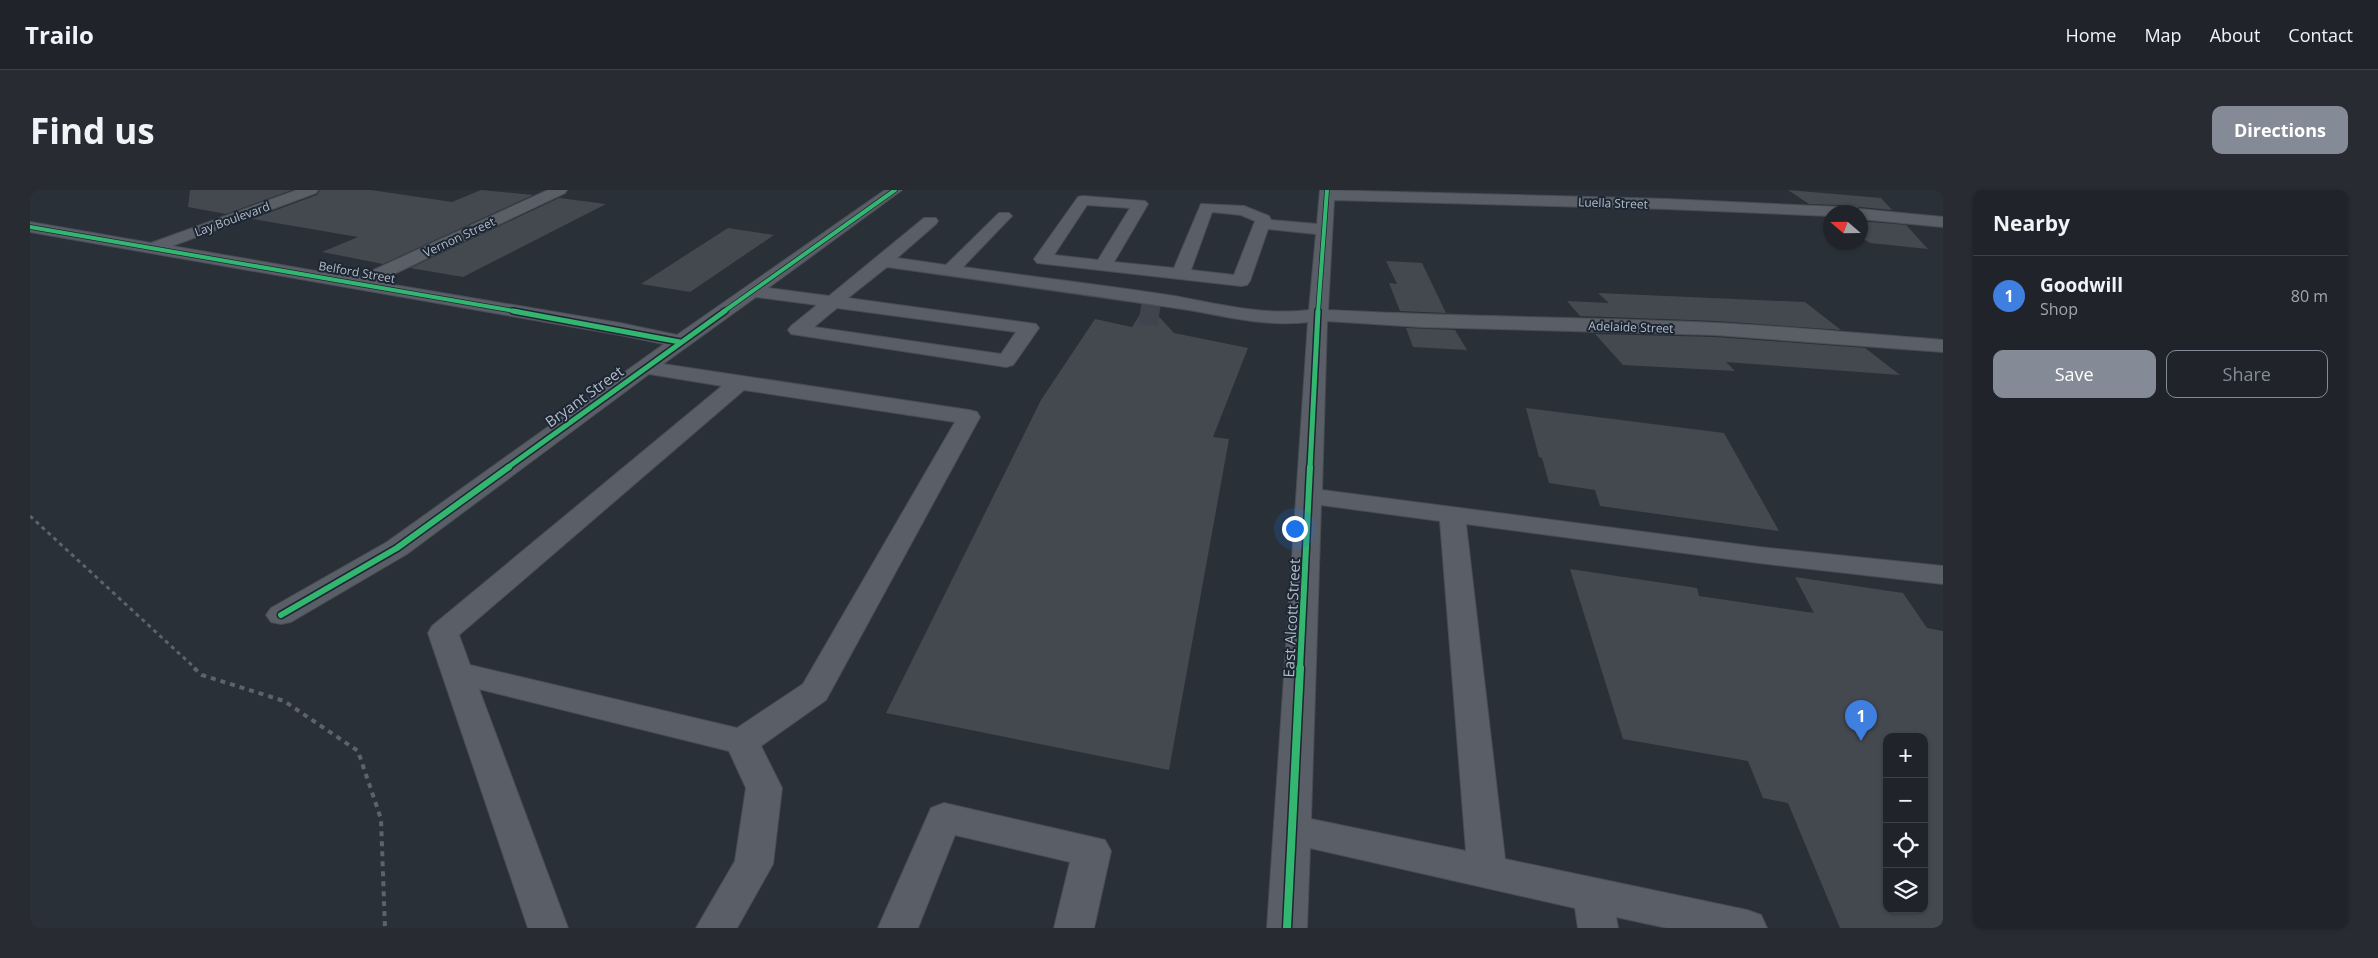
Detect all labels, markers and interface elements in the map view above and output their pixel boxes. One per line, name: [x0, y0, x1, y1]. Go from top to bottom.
text: Trailo: [25, 18, 94, 51]
text: Home: [2066, 23, 2116, 47]
text: Map: [2144, 23, 2182, 47]
text: About: [2210, 23, 2260, 47]
text: Contact: [2288, 23, 2353, 47]
button: Directions: [2212, 106, 2348, 154]
text: Find us: [30, 107, 155, 154]
street label: Luella Street: [1578, 193, 1648, 213]
street label: Lay Boulevard: [192, 197, 272, 241]
north arrow: [1823, 205, 1868, 250]
text: Nearby: [1993, 209, 2070, 237]
street label: Vernon Street: [420, 213, 498, 261]
street label: Belford Street: [317, 257, 397, 287]
text: Goodwill: [2040, 272, 2123, 298]
text: 1: [2004, 285, 2014, 307]
text: 80 m: [2291, 285, 2328, 307]
text: Shop: [2040, 298, 2078, 320]
street label: Adelaide Street: [1588, 317, 1674, 337]
button: Save: [1993, 350, 2156, 398]
button: Share: [2166, 350, 2328, 398]
street label: Bryant Street: [541, 361, 627, 431]
your location: [1282, 516, 1308, 542]
street label: East Alcott Street: [1278, 558, 1304, 678]
pin: 1: [1845, 700, 1877, 741]
map controls: [1883, 733, 1928, 913]
button: +: [1883, 733, 1928, 778]
button: −: [1883, 778, 1928, 823]
button: locate: [1883, 823, 1928, 868]
button: layers: [1883, 868, 1928, 913]

